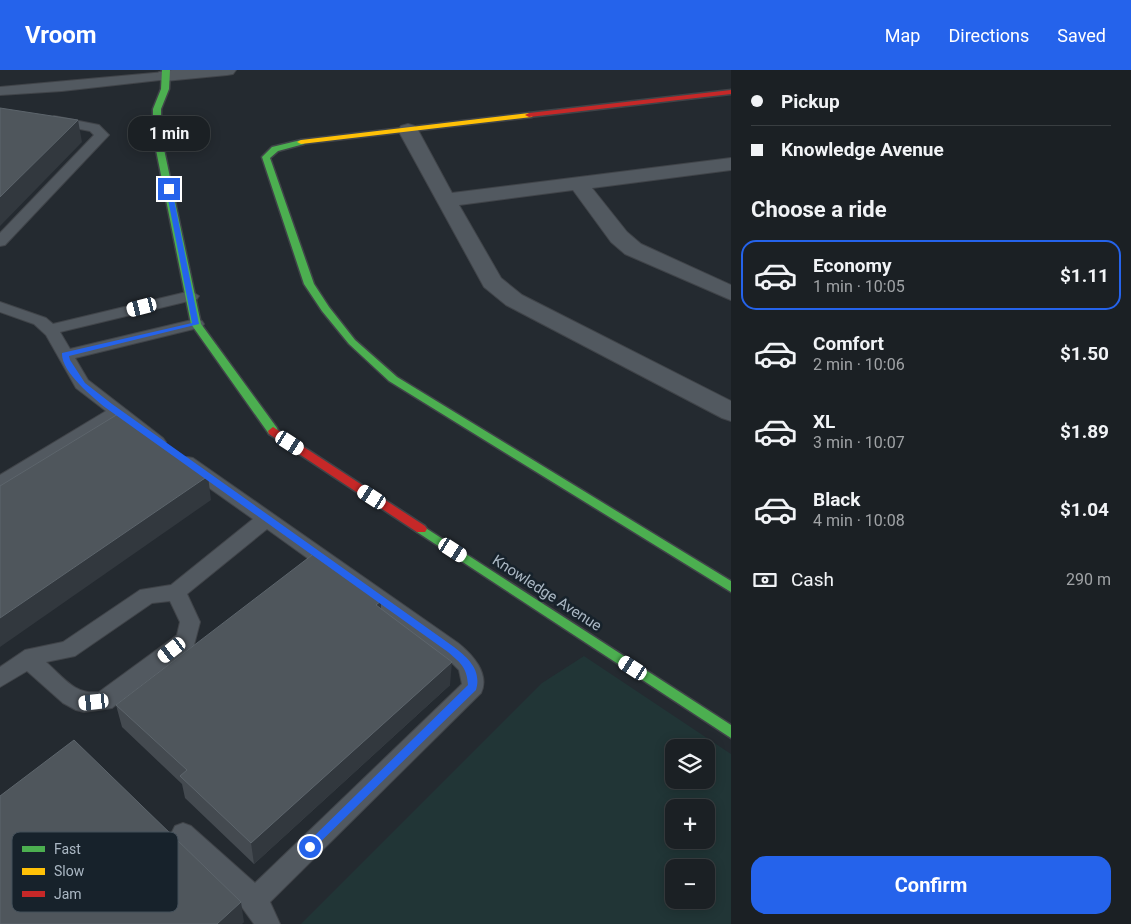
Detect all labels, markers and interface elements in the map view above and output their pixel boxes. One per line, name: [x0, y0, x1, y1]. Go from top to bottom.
text: Vroom: [25, 21, 97, 49]
text: Map: [885, 25, 920, 46]
text: Directions: [948, 25, 1029, 46]
text: Saved: [1057, 25, 1106, 46]
text: Pickup: [781, 90, 840, 113]
callout: 1 min: [128, 116, 210, 152]
text: 1 min: [149, 124, 189, 143]
text: Knowledge Avenue: [781, 138, 944, 161]
route end: [158, 178, 180, 200]
text: Choose a ride: [751, 197, 887, 222]
icon: car: [753, 253, 798, 298]
text: Economy: [813, 254, 892, 277]
text: $1.11: [1060, 264, 1109, 287]
text: 1 min · 10:05: [813, 277, 905, 296]
car: [125, 296, 158, 318]
icon: car: [753, 331, 798, 376]
text: Comfort: [813, 332, 884, 355]
text: $1.50: [1060, 342, 1109, 365]
text: 2 min · 10:06: [813, 355, 905, 374]
icon: car: [753, 409, 798, 454]
text: XL: [813, 410, 835, 433]
text: $1.89: [1060, 420, 1109, 443]
car: [273, 429, 306, 457]
text: 3 min · 10:07: [813, 433, 905, 452]
car: [355, 483, 388, 511]
icon: car: [753, 487, 798, 532]
text: Black: [813, 488, 860, 511]
text: $1.04: [1060, 498, 1109, 521]
text: 4 min · 10:08: [813, 511, 905, 530]
car: [436, 536, 469, 564]
street label: Knowledge Avenue: [489, 551, 605, 635]
icon: cash: [751, 566, 779, 594]
text: Cash: [791, 568, 834, 591]
text: 290 m: [1066, 570, 1111, 589]
car: [155, 635, 188, 665]
car: [616, 654, 649, 682]
car: [78, 693, 109, 711]
map controls: [665, 739, 715, 909]
button: layers: [665, 739, 715, 789]
button: +: [665, 799, 715, 849]
legend: [12, 832, 178, 912]
route start: [299, 836, 321, 858]
text: Fast: [54, 841, 81, 857]
button: Confirm: [751, 856, 1111, 914]
button: −: [665, 859, 715, 909]
text: Slow: [54, 863, 85, 879]
text: Jam: [54, 886, 82, 902]

